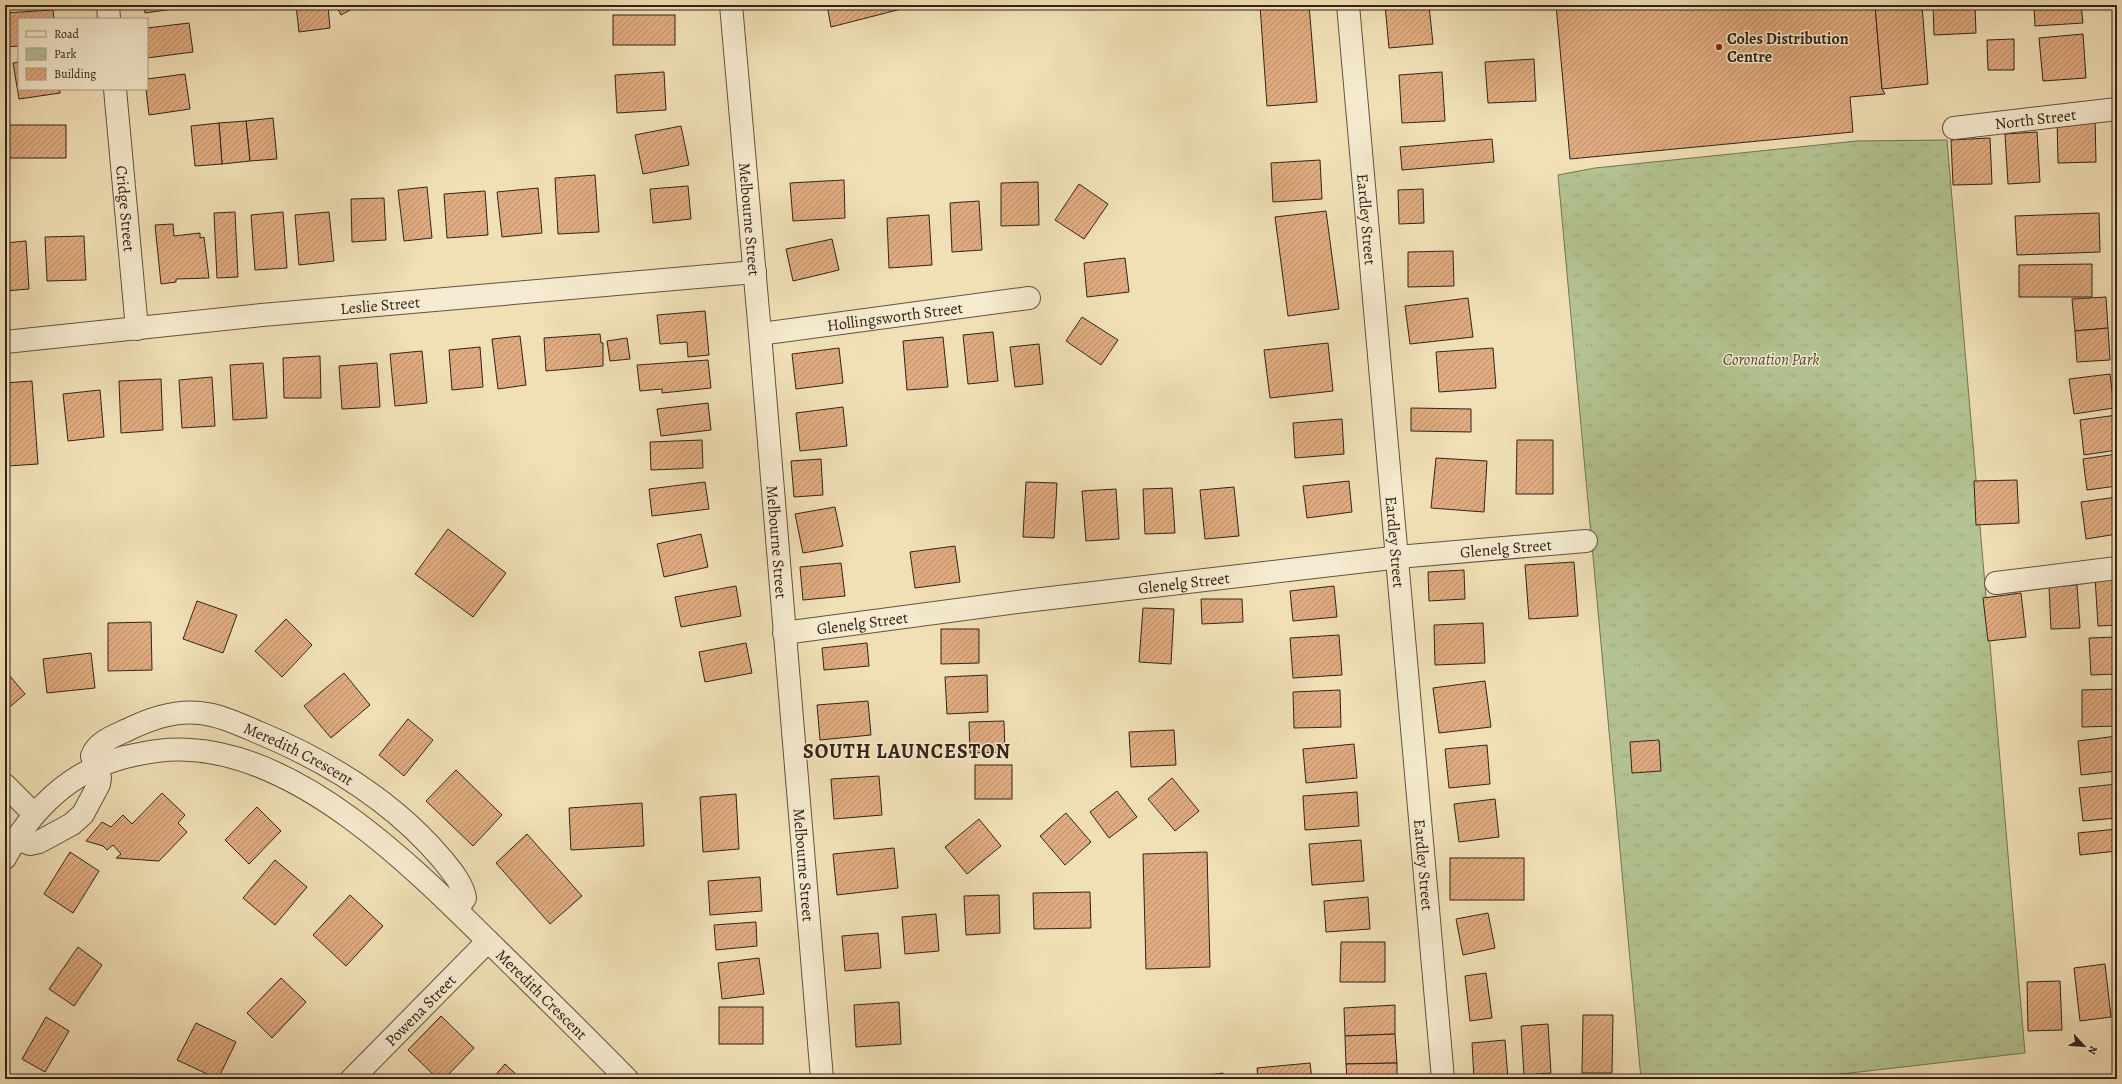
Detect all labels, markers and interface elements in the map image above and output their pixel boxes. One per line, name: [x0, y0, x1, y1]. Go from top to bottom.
legend: [18, 18, 148, 90]
text: Road: [54, 26, 80, 42]
place label: Coles Distribution Centre: [1727, 28, 1849, 68]
marker: Coles Distribution Centre: [1714, 42, 1724, 52]
text: Park: [54, 46, 77, 62]
text: Building: [54, 66, 96, 82]
street label: North Street: [1994, 104, 2077, 135]
street label: Melbourne Street: [733, 162, 765, 277]
street label: Cridge Street: [110, 164, 140, 253]
street label: Eardley Street: [1351, 173, 1381, 266]
street label: Leslie Street: [339, 291, 421, 320]
street label: Hollingsworth Street: [826, 297, 964, 337]
park label: Coronation Park: [1723, 349, 1819, 371]
street label: Melbourne Street: [761, 485, 792, 600]
street label: Eardley Street: [1379, 495, 1410, 589]
street label: Glenelg Street: [1459, 534, 1553, 564]
street label: Glenelg Street: [1137, 567, 1231, 600]
street label: Glenelg Street: [815, 607, 909, 641]
street label: Meredith Crescent: [240, 717, 358, 791]
district label: SOUTH LAUNCESTON: [803, 738, 1011, 765]
street label: Melbourne Street: [788, 807, 819, 923]
street label: Eardley Street: [1408, 818, 1438, 911]
street label: Meredith Crescent: [490, 944, 592, 1045]
street label: Powena Street: [380, 970, 461, 1051]
north arrow: [2064, 1026, 2104, 1066]
text: N: [2084, 1043, 2101, 1057]

